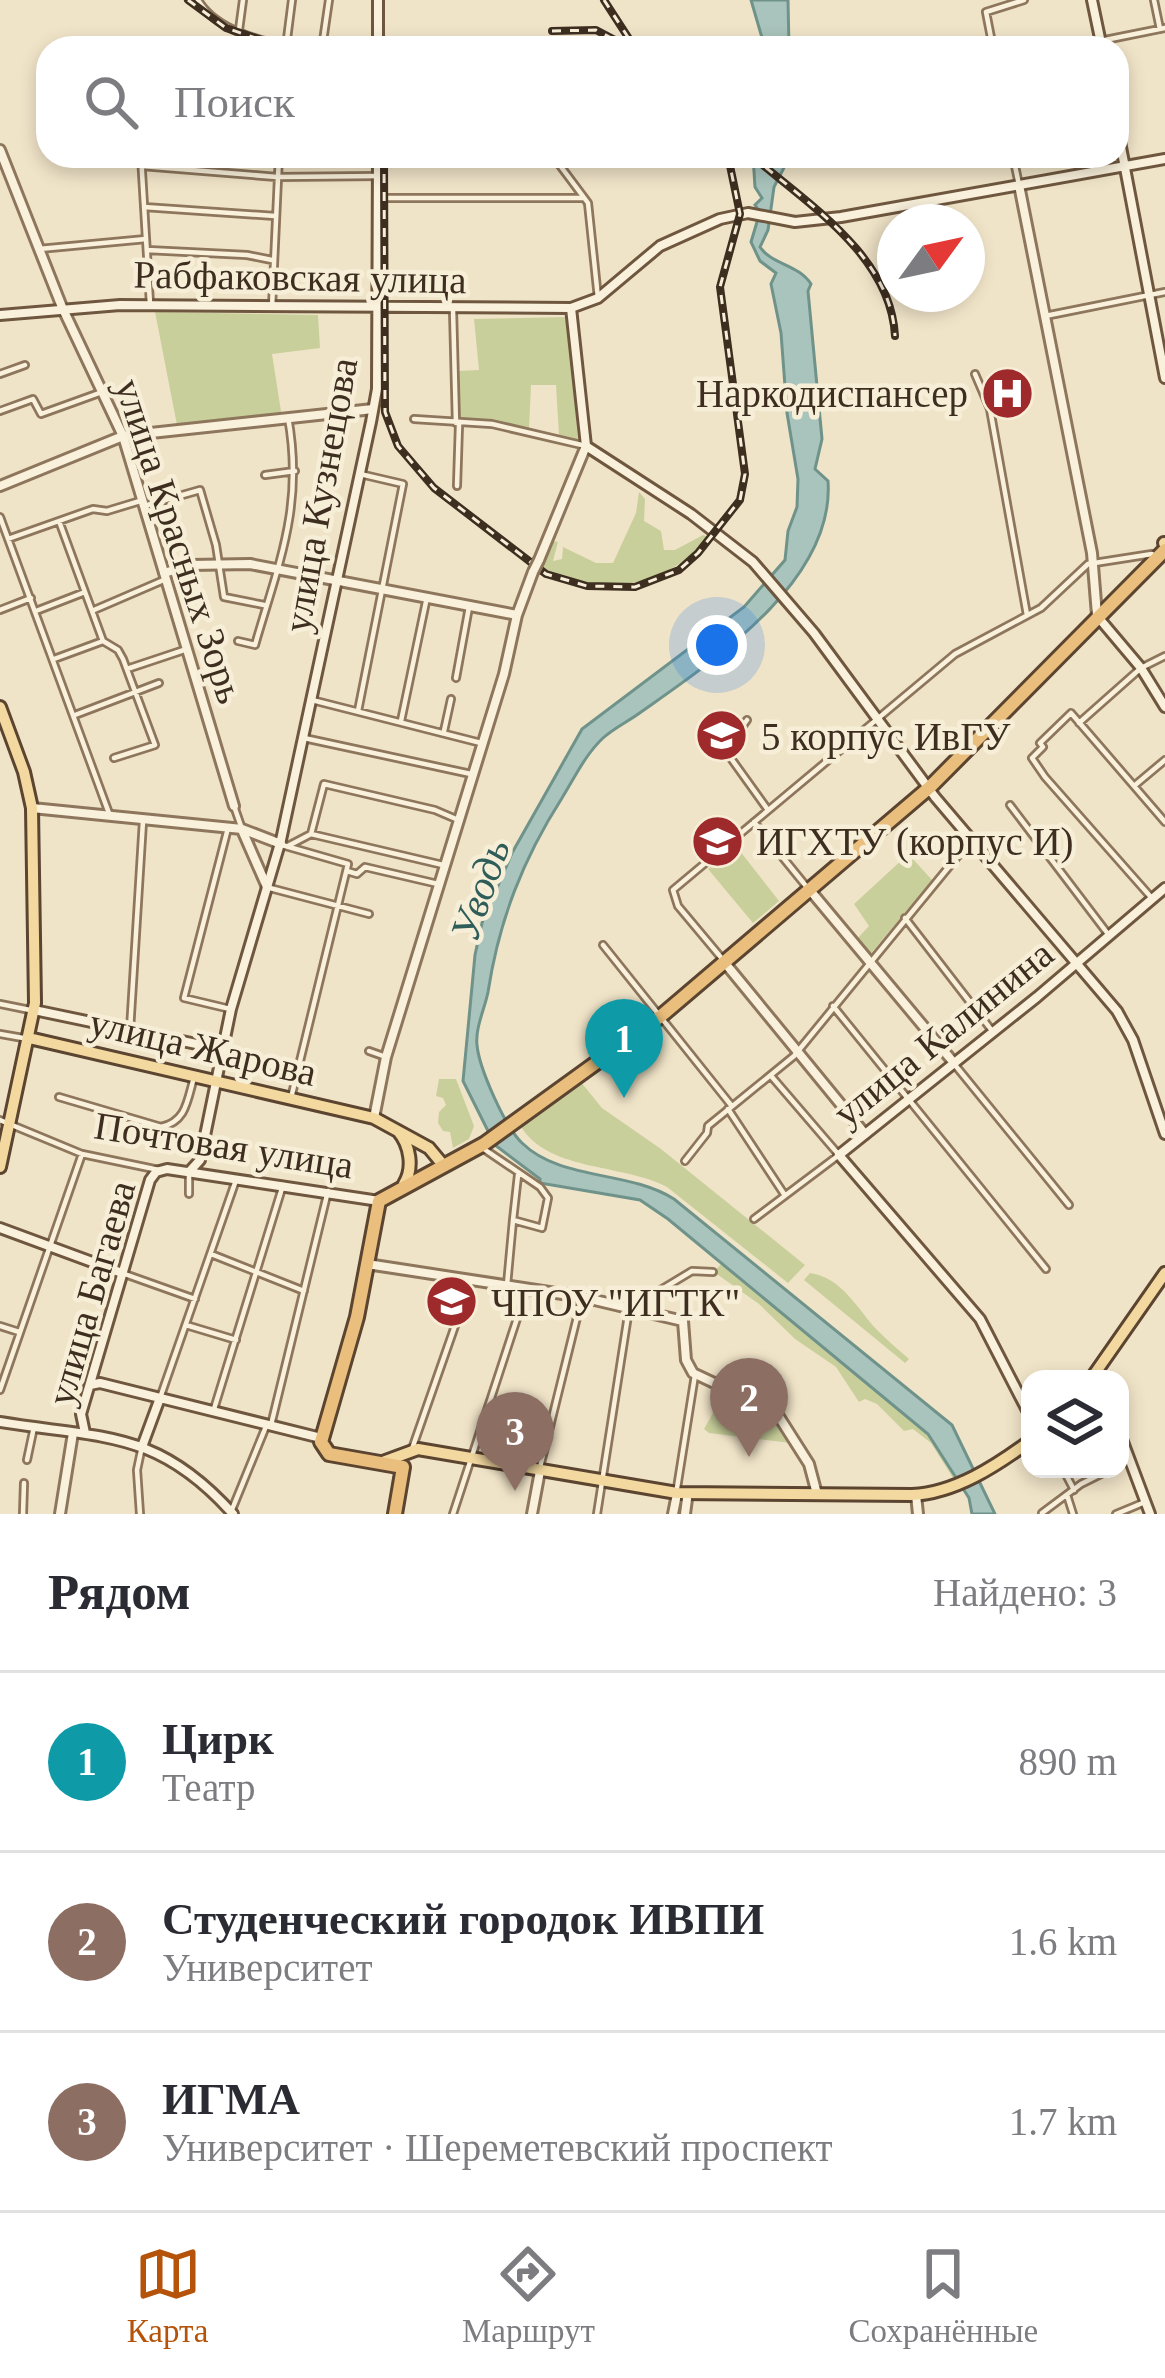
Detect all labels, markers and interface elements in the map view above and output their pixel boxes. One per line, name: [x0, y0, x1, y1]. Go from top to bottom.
search box: [36, 36, 1129, 168]
icon: search: [78, 69, 144, 135]
text: Поиск: [174, 77, 295, 127]
north arrow: [877, 204, 985, 312]
street label: Рабфаковская улица: [133, 253, 467, 302]
street label: улица Кузнецова: [275, 354, 366, 636]
hospital icon: Наркодиспансер: [979, 365, 1035, 421]
place label: Наркодиспансер: [696, 372, 968, 416]
street label: улица Красных Зорь: [106, 373, 253, 709]
your location: [687, 615, 747, 675]
school or university icon: 5 корпус ИвГУ: [694, 708, 750, 764]
place label: 5 корпус ИвГУ: [761, 715, 1011, 759]
school or university icon: ИГХТУ (корпус И): [689, 813, 745, 869]
place label: ИГХТУ (корпус И): [756, 820, 1074, 864]
water label: Уводь: [441, 833, 519, 947]
street label: улица Калинина: [825, 932, 1062, 1135]
pin: 1: [585, 999, 663, 1098]
street label: улица Жарова: [85, 1000, 321, 1095]
street label: Почтовая улица: [91, 1103, 357, 1188]
street label: улица Багаева: [38, 1176, 145, 1411]
school or university icon: ЧПОУ "ИГТК": [424, 1274, 480, 1330]
place label: ЧПОУ "ИГТК": [491, 1281, 740, 1324]
pin: 2: [710, 1358, 788, 1457]
map controls: [1021, 1370, 1129, 1478]
button: layers: [1021, 1370, 1129, 1478]
pin: 3: [476, 1392, 554, 1491]
text: Рядом: [48, 1564, 191, 1620]
text: Найдено: 3: [933, 1571, 1117, 1614]
text: Цирк: [162, 1714, 274, 1764]
text: 1: [77, 1740, 97, 1783]
text: 890 m: [1018, 1740, 1117, 1783]
text: Театр: [162, 1766, 255, 1809]
text: Студенческий городок ИВПИ: [162, 1894, 764, 1944]
text: 2: [77, 1920, 97, 1963]
text: 1.6 km: [1009, 1920, 1117, 1963]
text: Университет: [162, 1946, 373, 1989]
text: ИГМА: [162, 2074, 300, 2124]
text: 3: [77, 2100, 97, 2143]
text: 1.7 km: [1009, 2100, 1117, 2143]
text: Университет · Шереметевский проспект: [162, 2126, 833, 2169]
tab: Карта: [127, 2241, 209, 2350]
tab: Маршрут: [462, 2241, 595, 2350]
tab: Сохранённые: [848, 2241, 1038, 2350]

